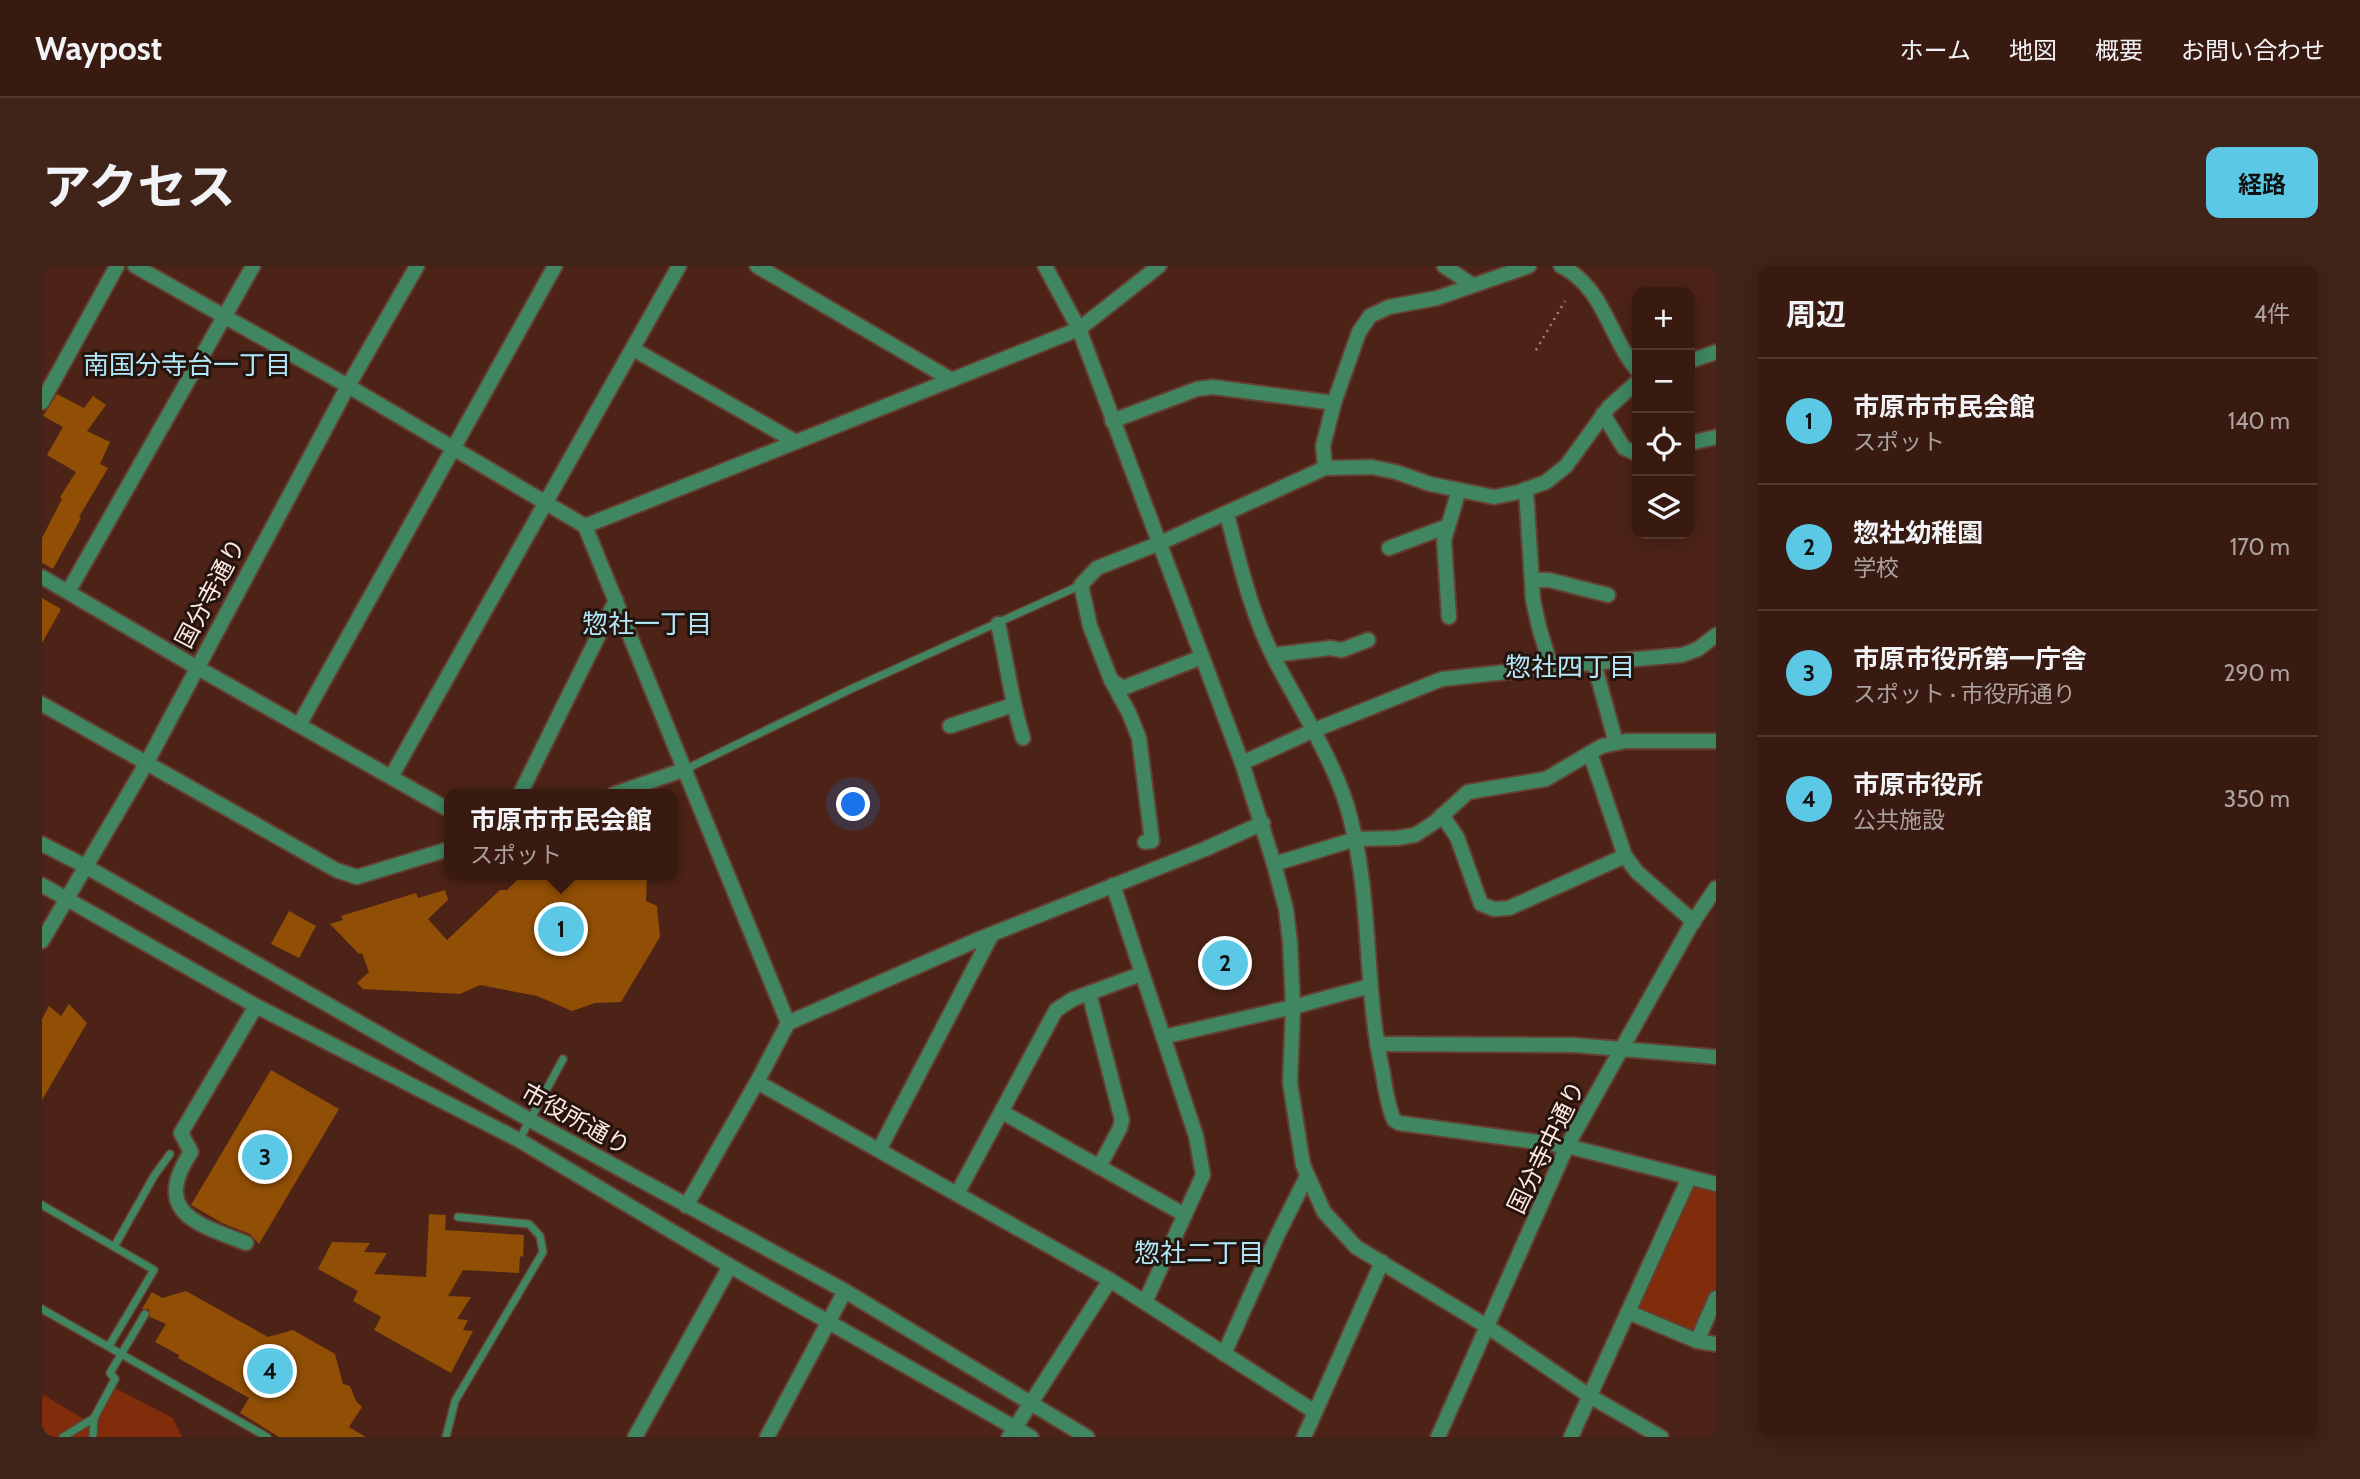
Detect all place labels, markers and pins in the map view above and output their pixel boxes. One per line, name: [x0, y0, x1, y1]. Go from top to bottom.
pin: 1: [538, 903, 584, 955]
pin: 2: [1202, 937, 1248, 989]
pin: 3: [242, 1131, 288, 1183]
pin: 4: [247, 1345, 293, 1397]

